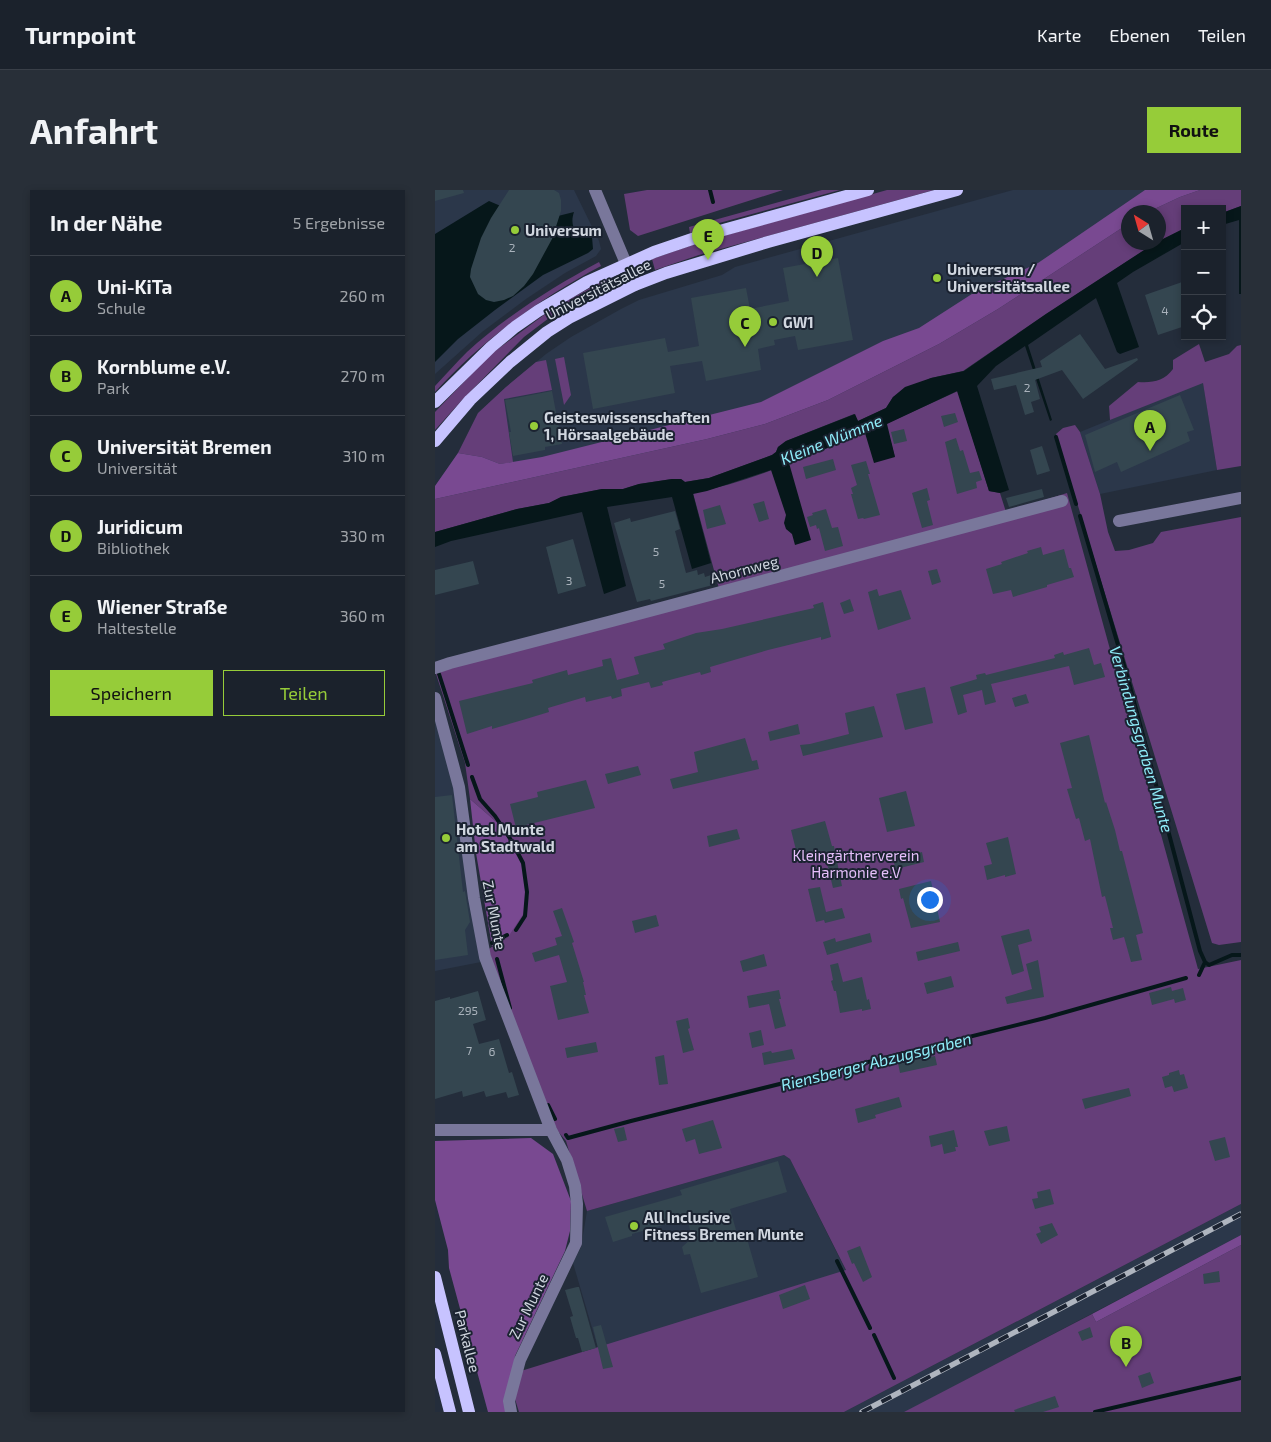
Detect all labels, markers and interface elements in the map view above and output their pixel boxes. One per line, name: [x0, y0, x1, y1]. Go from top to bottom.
text: Turnpoint: [25, 20, 136, 49]
text: Karte: [1037, 24, 1081, 46]
text: Ebenen: [1109, 24, 1170, 46]
text: Teilen: [1198, 24, 1246, 46]
button: Route: [1147, 107, 1241, 153]
text: Anfahrt: [30, 109, 158, 151]
north arrow: [1121, 205, 1166, 250]
map controls: [1181, 205, 1226, 340]
button: +: [1181, 205, 1226, 250]
text: In der Nähe: [50, 210, 162, 235]
text: 5 Ergebnisse: [293, 213, 385, 232]
pin: E: [692, 219, 724, 260]
place label: Universum: [525, 221, 602, 239]
marker: Universum: [509, 224, 521, 236]
pin: D: [801, 236, 833, 277]
house number: 2: [509, 240, 516, 254]
button: −: [1181, 250, 1226, 295]
street label: Universitätsallee: [542, 255, 654, 323]
place label: Universum / Universitätsallee: [947, 260, 1070, 295]
marker: Universum / Universitätsallee: [931, 272, 943, 284]
text: Uni-KiTa: [97, 275, 172, 298]
text: A: [61, 286, 71, 305]
text: 260 m: [340, 286, 385, 305]
button: locate: [1181, 295, 1226, 340]
text: Schule: [97, 298, 146, 317]
house number: 4: [1161, 303, 1169, 317]
pin: C: [729, 306, 761, 347]
place label: GW1: [783, 313, 814, 331]
marker: GW1: [767, 316, 779, 328]
text: Kornblume e.V.: [97, 355, 230, 378]
text: B: [61, 366, 71, 385]
text: 270 m: [341, 366, 385, 385]
text: Park: [97, 378, 130, 397]
house number: 2: [1024, 380, 1031, 394]
place label: Geisteswissenschaften 1, Hörsaalgebäude: [544, 408, 710, 443]
water label: Kleine Wümme: [777, 410, 885, 468]
pin: A: [1134, 410, 1166, 451]
marker: Geisteswissenschaften 1, Hörsaalgebäude: [528, 420, 540, 432]
text: Universität Bremen: [97, 435, 272, 458]
text: C: [61, 446, 71, 465]
text: 310 m: [343, 446, 385, 465]
text: Universität: [97, 458, 177, 477]
text: Juridicum: [97, 515, 183, 538]
text: D: [61, 526, 71, 545]
text: 330 m: [340, 526, 385, 545]
text: Bibliothek: [97, 538, 170, 557]
house number: 5: [653, 544, 659, 558]
street label: Ahornweg: [708, 551, 781, 587]
house number: 3: [566, 573, 572, 587]
house number: 5: [659, 576, 665, 590]
text: Wiener Straße: [97, 595, 227, 618]
text: E: [61, 606, 71, 625]
text: 360 m: [340, 606, 385, 625]
text: Haltestelle: [97, 618, 177, 637]
water label: Verbindungsgraben Munte: [1106, 643, 1178, 835]
button: Speichern: [50, 670, 213, 716]
button: Teilen: [223, 670, 385, 716]
place label: Hotel Munte am Stadtwald: [456, 820, 555, 855]
marker: Hotel Munte am Stadtwald: [440, 832, 452, 844]
park label: Kleingärtnerverein Harmonie e.V: [792, 846, 920, 881]
street label: Zur Munte: [479, 879, 511, 951]
your location: [917, 887, 943, 913]
house number: 295: [458, 1003, 478, 1017]
water label: Riensberger Abzugsgraben: [779, 1028, 973, 1094]
house number: 7: [466, 1043, 472, 1057]
house number: 6: [489, 1044, 496, 1058]
place label: All Inclusive Fitness Bremen Munte: [644, 1208, 804, 1243]
marker: All Inclusive Fitness Bremen Munte: [628, 1220, 640, 1232]
street label: Zur Munte: [505, 1270, 551, 1342]
street label: Parkallee: [452, 1308, 484, 1374]
pin: B: [1110, 1326, 1142, 1367]

